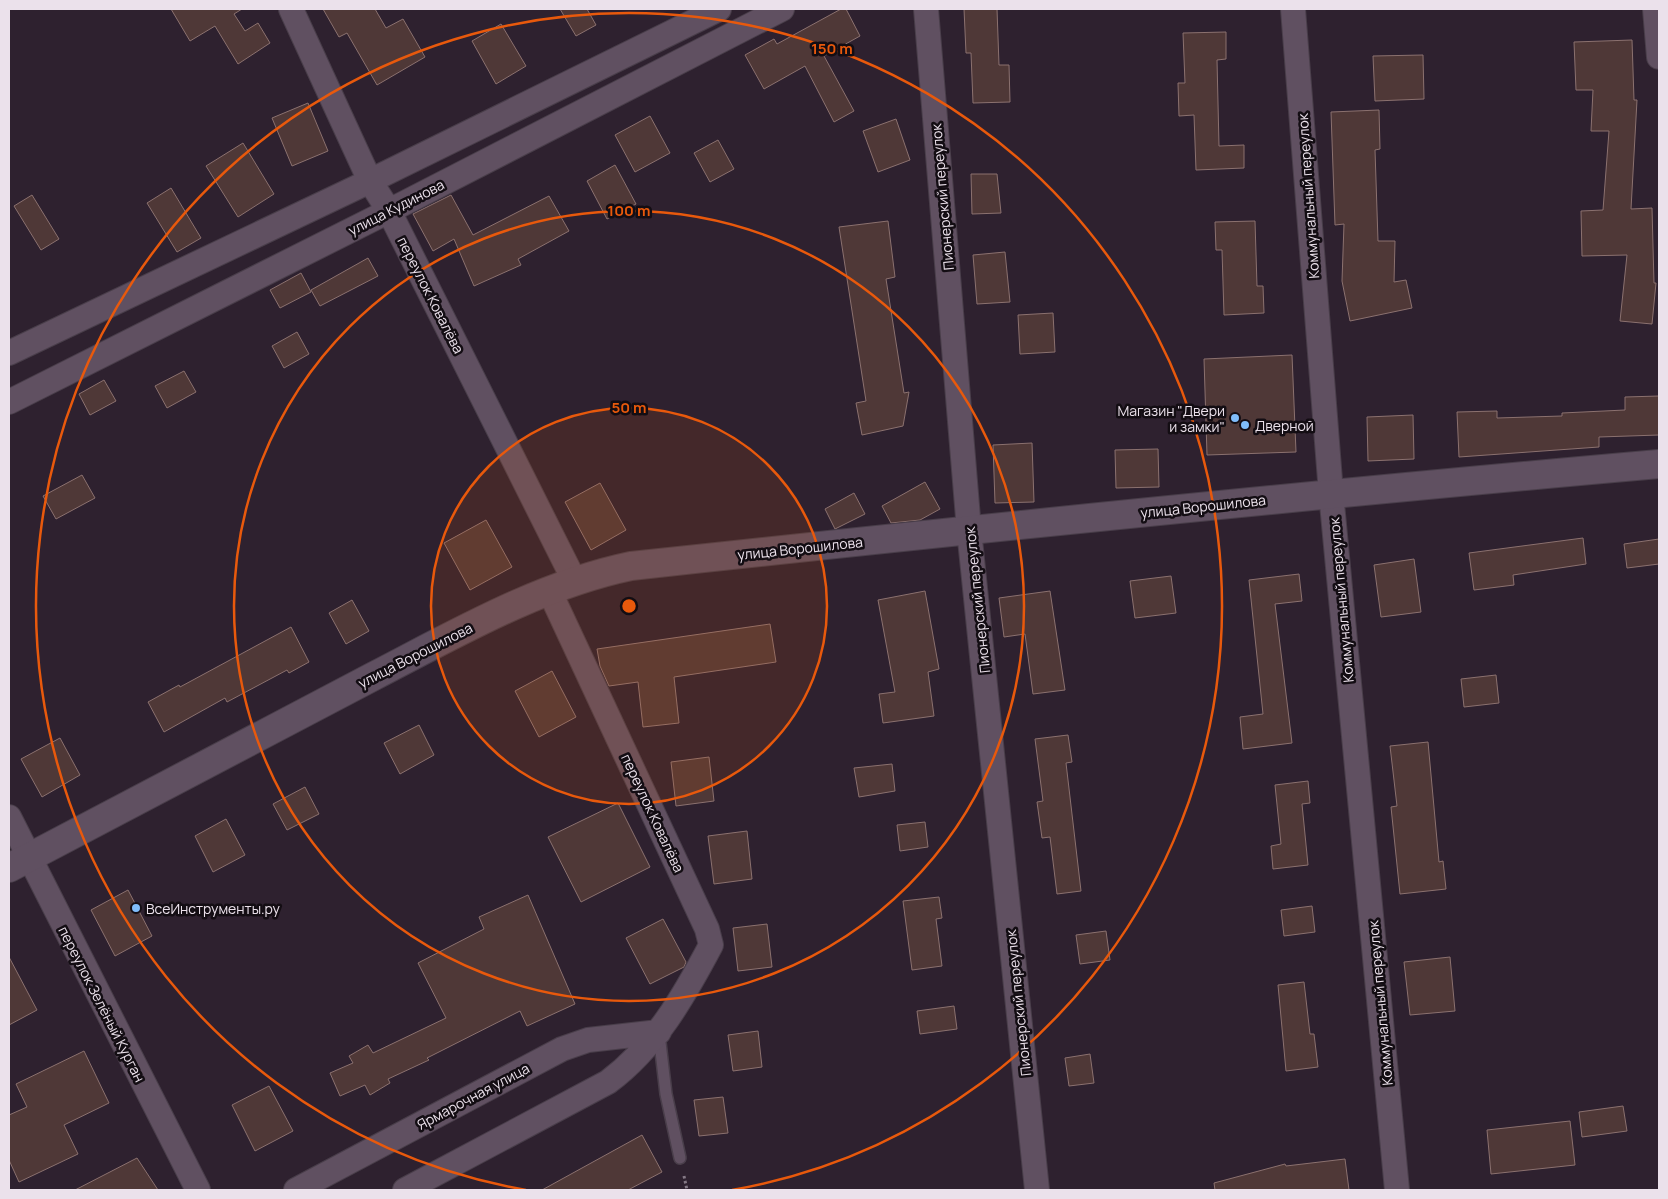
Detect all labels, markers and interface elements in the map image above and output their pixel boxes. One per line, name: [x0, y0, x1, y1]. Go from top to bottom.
text: 150 m: [811, 38, 853, 59]
street label: Коммунальный переулок: [1293, 112, 1323, 279]
street label: Пионерский переулок: [926, 122, 958, 271]
street label: улица Кудинова: [345, 175, 447, 239]
text: 100 m: [608, 200, 650, 221]
street label: переулок Ковалёва: [393, 233, 469, 357]
text: 50 m: [611, 397, 647, 418]
place label: Магазин "Двери и замки": [1118, 401, 1225, 436]
marker: Магазин "Двери и замки": [1229, 412, 1241, 424]
place label: Дверной: [1255, 416, 1314, 435]
marker: Дверной: [1239, 419, 1251, 431]
street label: улица Ворошилова: [1139, 490, 1267, 522]
street label: Коммунальный переулок: [1324, 516, 1358, 683]
street label: Пионерский переулок: [960, 525, 994, 674]
street label: улица Ворошилова: [736, 532, 864, 564]
centre of rings: [620, 597, 638, 615]
street label: улица Ворошилова: [355, 618, 475, 692]
street label: переулок Ковалёва: [617, 751, 689, 875]
place label: ВсеИнструменты.ру: [146, 899, 281, 918]
marker: ВсеИнструменты.ру: [130, 902, 142, 914]
street label: Коммунальный переулок: [1363, 919, 1397, 1086]
street label: переулок Зелёный Курган: [54, 923, 150, 1085]
street label: Пионерский переулок: [1001, 928, 1035, 1077]
street label: Ярмарочная улица: [413, 1058, 533, 1134]

